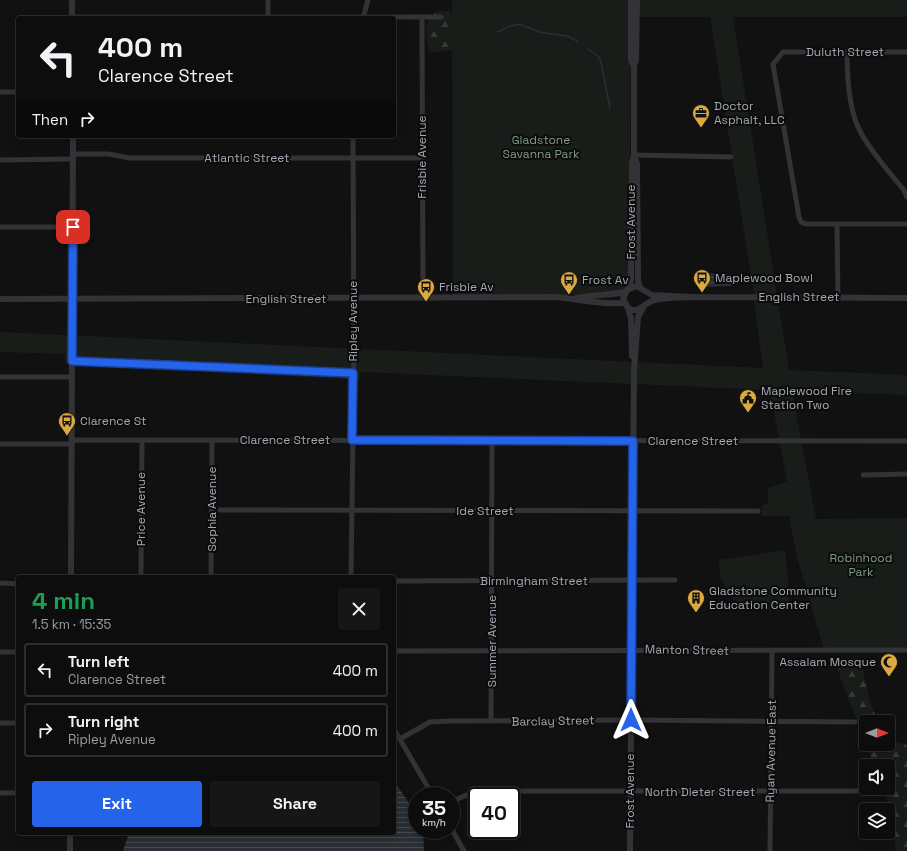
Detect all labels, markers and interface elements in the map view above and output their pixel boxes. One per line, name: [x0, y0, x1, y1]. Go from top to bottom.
text: 400 m: [98, 29, 183, 65]
icon: left: [32, 32, 84, 84]
street label: Duluth Street: [806, 44, 884, 60]
text: Clarence Street: [98, 64, 234, 87]
place label: Doctor Asphalt, LLC: [714, 98, 785, 128]
office icon: Doctor Asphalt, LLC: [691, 103, 711, 128]
icon: right: [76, 108, 98, 130]
text: Then: [32, 110, 68, 129]
street label: Frisbie Avenue: [414, 115, 430, 199]
park label: Gladstone Savanna Park: [503, 132, 580, 162]
street label: Atlantic Street: [204, 150, 290, 166]
street label: Frost Avenue: [623, 184, 639, 260]
pin: [56, 210, 90, 244]
icon: arrive: [62, 216, 84, 238]
bus stop icon: Maplewood Bowl: [692, 268, 712, 293]
bus stop icon: Frost Av: [559, 270, 579, 295]
place label: Maplewood Bowl: [715, 270, 813, 286]
place label: Frost Av: [582, 272, 629, 288]
bus stop icon: Frisbie Av: [416, 277, 436, 302]
place label: Frisbie Av: [439, 279, 494, 295]
street label: Ripley Avenue: [345, 281, 361, 361]
street label: English Street: [758, 289, 840, 305]
street label: English Street: [245, 291, 327, 307]
place label: Maplewood Fire Station Two: [761, 383, 852, 413]
public building icon: Maplewood Fire Station Two: [738, 388, 758, 413]
bus stop icon: Clarence St: [57, 411, 77, 436]
place label: Clarence St: [80, 413, 147, 429]
street label: Clarence Street: [240, 432, 330, 448]
street label: Clarence Street: [648, 433, 738, 449]
street label: Sophia Avenue: [204, 466, 220, 552]
street label: Price Avenue: [133, 472, 149, 546]
street label: Ide Street: [456, 503, 514, 519]
park label: Robinhood Park: [830, 550, 892, 580]
street label: Birmingham Street: [480, 573, 588, 589]
place label: Gladstone Community Education Center: [709, 583, 837, 613]
text: 4 min: [32, 585, 95, 616]
button: close: [338, 588, 380, 630]
building icon: Gladstone Community Education Center: [686, 588, 706, 613]
street label: Summer Avenue: [484, 595, 500, 687]
text: 1.5 km · 15:35: [32, 616, 111, 633]
street label: Manton Street: [645, 641, 729, 659]
text: Turn left: [68, 652, 130, 671]
mosque icon: Assalam Mosque: [879, 652, 899, 677]
place label: Assalam Mosque: [779, 654, 876, 670]
icon: left: [34, 659, 56, 681]
text: 400 m: [333, 661, 378, 680]
text: Clarence Street: [68, 671, 166, 688]
position arrow: [610, 699, 652, 741]
street label: Ryan Avenue East: [762, 699, 780, 803]
text: Turn right: [68, 712, 139, 731]
street label: Barclay Street: [511, 712, 595, 730]
north arrow: [859, 715, 895, 751]
map controls: [859, 715, 895, 839]
icon: right: [34, 719, 56, 741]
text: 400 m: [333, 721, 378, 740]
text: Ripley Avenue: [68, 731, 156, 748]
street label: Frost Avenue: [622, 753, 638, 829]
button: sound: [859, 759, 895, 795]
button: Exit: [32, 781, 202, 827]
button: Share: [210, 781, 380, 827]
street label: North Dieter Street: [645, 784, 755, 800]
speed limit sign: 40: [468, 787, 520, 839]
text: 35: [422, 795, 446, 821]
button: layers: [859, 803, 895, 839]
text: km/h: [422, 816, 446, 829]

